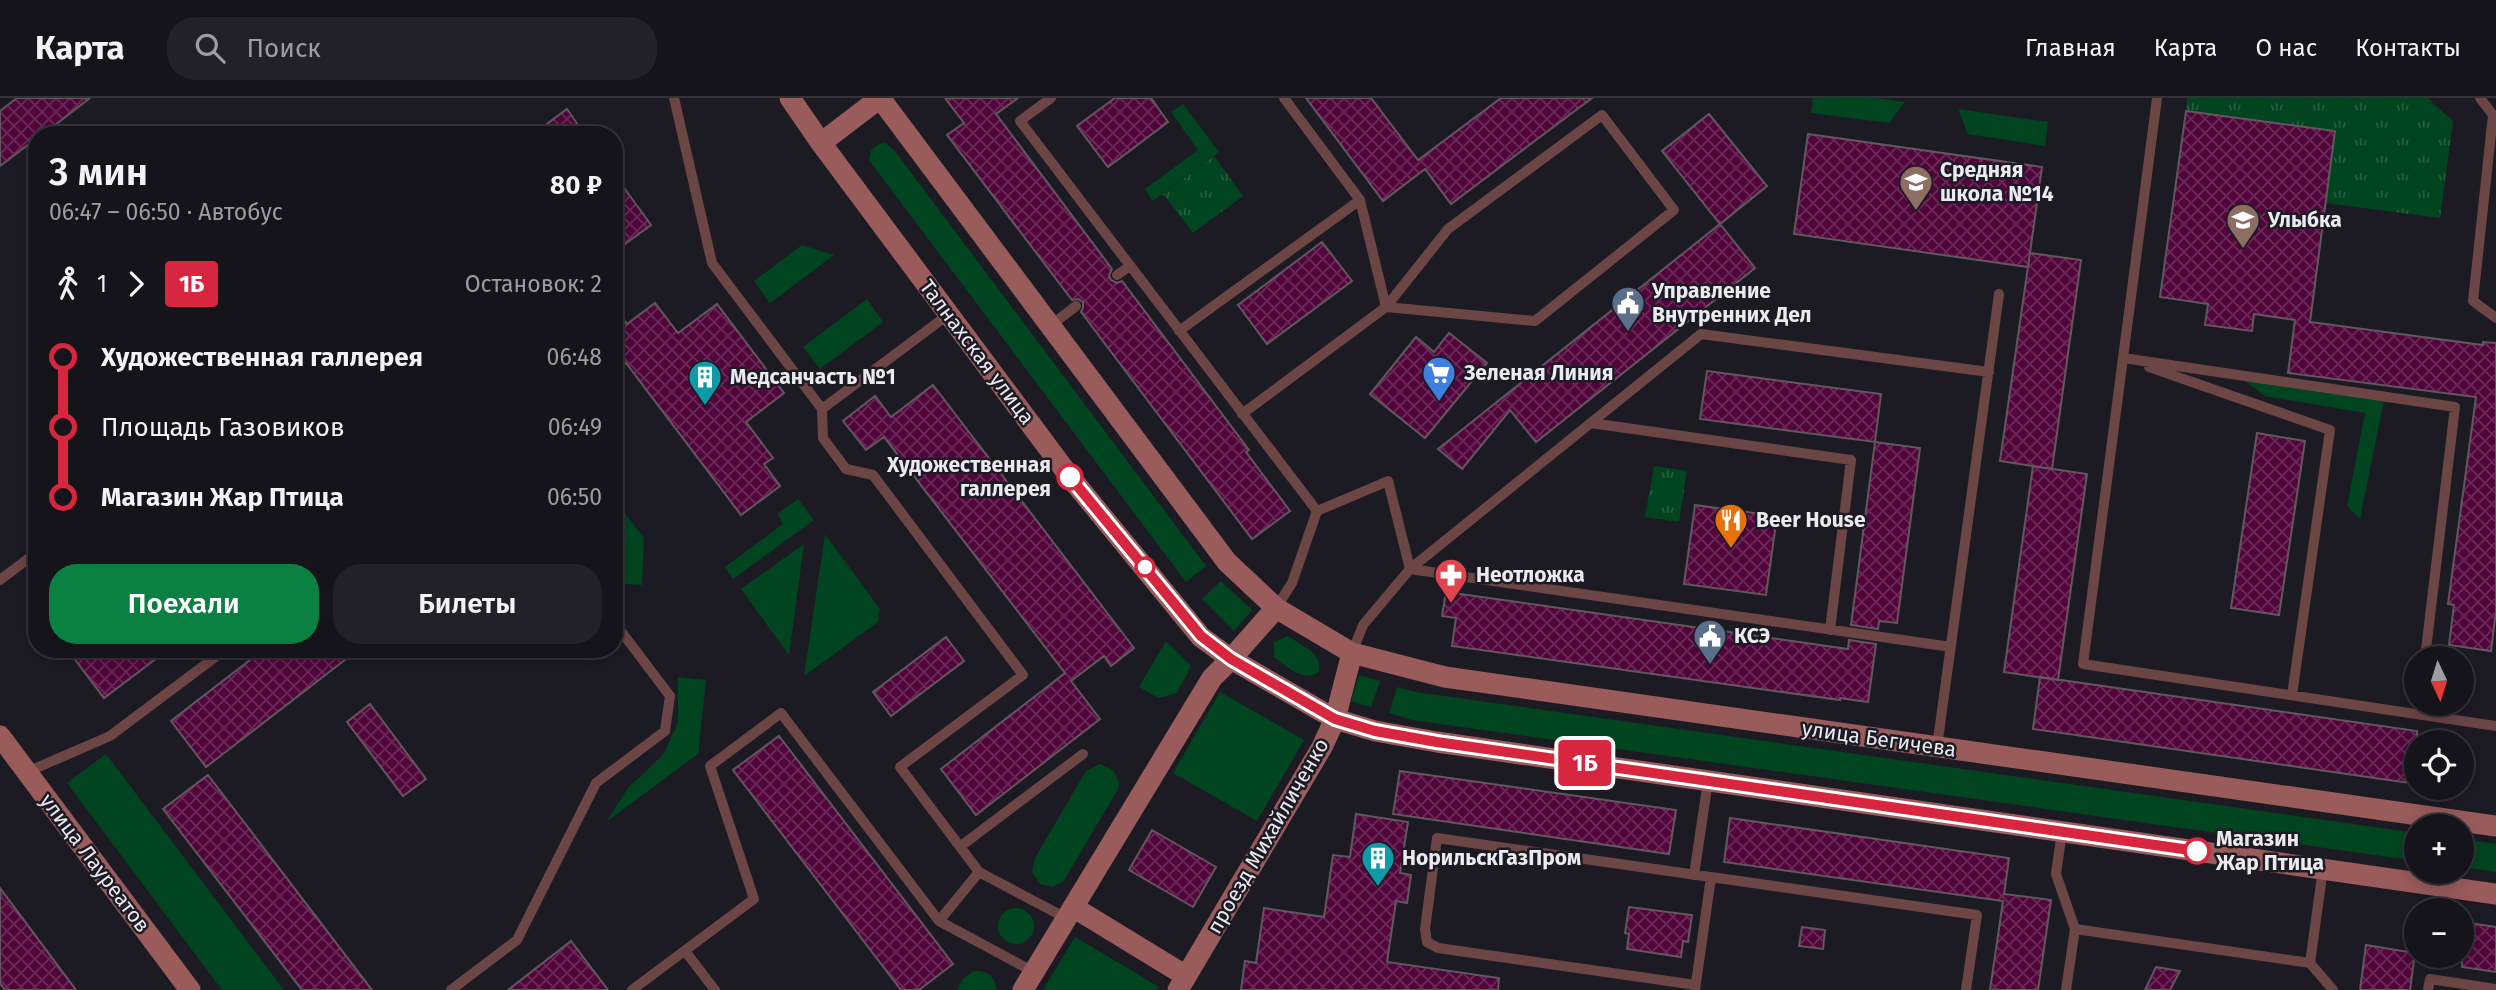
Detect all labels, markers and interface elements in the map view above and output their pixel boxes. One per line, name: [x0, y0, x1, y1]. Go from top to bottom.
search box: [167, 17, 657, 80]
text: Карта: [35, 28, 125, 68]
icon: search: [191, 29, 229, 67]
text: Поиск: [247, 33, 321, 64]
text: Главная: [2025, 34, 2116, 62]
text: Карта: [2154, 34, 2217, 62]
text: О нас: [2255, 34, 2317, 62]
text: Контакты: [2355, 34, 2461, 62]
text: 3 мин: [49, 149, 148, 195]
place label: Средняя школа №14: [1940, 157, 2054, 207]
school or university icon: Средняя школа №14: [1897, 163, 1935, 212]
text: 80 ₽: [550, 170, 602, 201]
text: 06:47 – 06:50 · Автобус: [49, 198, 283, 226]
school or university icon: Улыбка: [2224, 201, 2262, 250]
place label: Улыбка: [2267, 207, 2342, 233]
icon: walk: [49, 265, 87, 303]
icon: forward: [117, 265, 155, 303]
text: 1: [97, 270, 107, 298]
text: 1Б: [179, 270, 204, 298]
text: Остановок: 2: [465, 270, 602, 298]
street label: Талнахская улица: [914, 274, 1040, 430]
place label: Управление Внутренних Дел: [1651, 278, 1812, 328]
public building icon: Управление Внутренних Дел: [1609, 284, 1647, 333]
text: Художественная галлерея: [101, 342, 423, 373]
text: 06:48: [547, 343, 602, 371]
supermarket icon: Зеленая Линия: [1420, 354, 1458, 403]
building icon: Медсанчасть №1: [686, 358, 724, 407]
place label: Зеленая Линия: [1463, 360, 1613, 386]
place label: Медсанчасть №1: [730, 364, 896, 390]
text: Площадь Газовиков: [101, 412, 345, 443]
text: 06:49: [548, 413, 602, 441]
place label: Художественная галлерея: [886, 452, 1051, 502]
marker: Художественная галлерея: [1057, 464, 1083, 490]
text: Магазин Жар Птица: [101, 482, 344, 513]
text: 06:50: [547, 483, 602, 511]
restaurant icon: Beer House: [1712, 501, 1750, 550]
place label: Beer House: [1756, 507, 1866, 533]
pharmacy icon: Неотложка: [1432, 556, 1470, 605]
unlabelled marker: [1135, 557, 1155, 577]
place label: Неотложка: [1476, 562, 1585, 588]
button: Поехали: [49, 564, 319, 644]
button: Билеты: [333, 564, 602, 644]
public building icon: КСЭ: [1691, 617, 1729, 666]
place label: КСЭ: [1734, 623, 1770, 649]
north arrow: [2404, 646, 2474, 716]
map controls: [2404, 646, 2474, 968]
street label: улица Бегичева: [1800, 715, 1958, 763]
button: locate: [2404, 730, 2474, 800]
street label: проезд Михайличенко: [1201, 734, 1335, 938]
line badge: 1Б: [1554, 740, 1616, 786]
text: 1Б: [1572, 749, 1598, 777]
street label: улица Лауреатов: [34, 788, 156, 938]
button: +: [2404, 814, 2474, 884]
place label: Магазин Жар Птица: [2215, 826, 2324, 876]
marker: Магазин Жар Птица: [2184, 838, 2210, 864]
building icon: НорильскГазПром: [1359, 839, 1397, 888]
place label: НорильскГазПром: [1402, 845, 1581, 871]
button: −: [2404, 898, 2474, 968]

